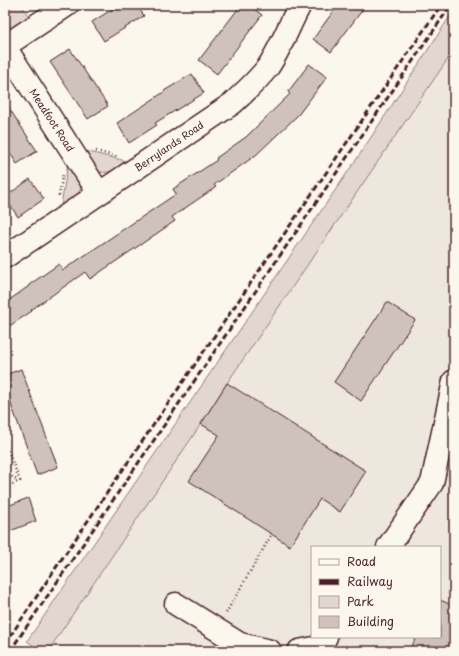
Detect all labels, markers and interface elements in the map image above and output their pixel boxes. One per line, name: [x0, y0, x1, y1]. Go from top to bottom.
street label: Meadfoot Road: [26, 85, 79, 154]
street label: Berrylands Road: [131, 117, 207, 175]
legend: [311, 546, 441, 638]
text: Road: [347, 552, 376, 570]
text: Railway: [347, 572, 393, 590]
text: Park: [347, 592, 374, 610]
text: Building: [347, 612, 394, 630]

